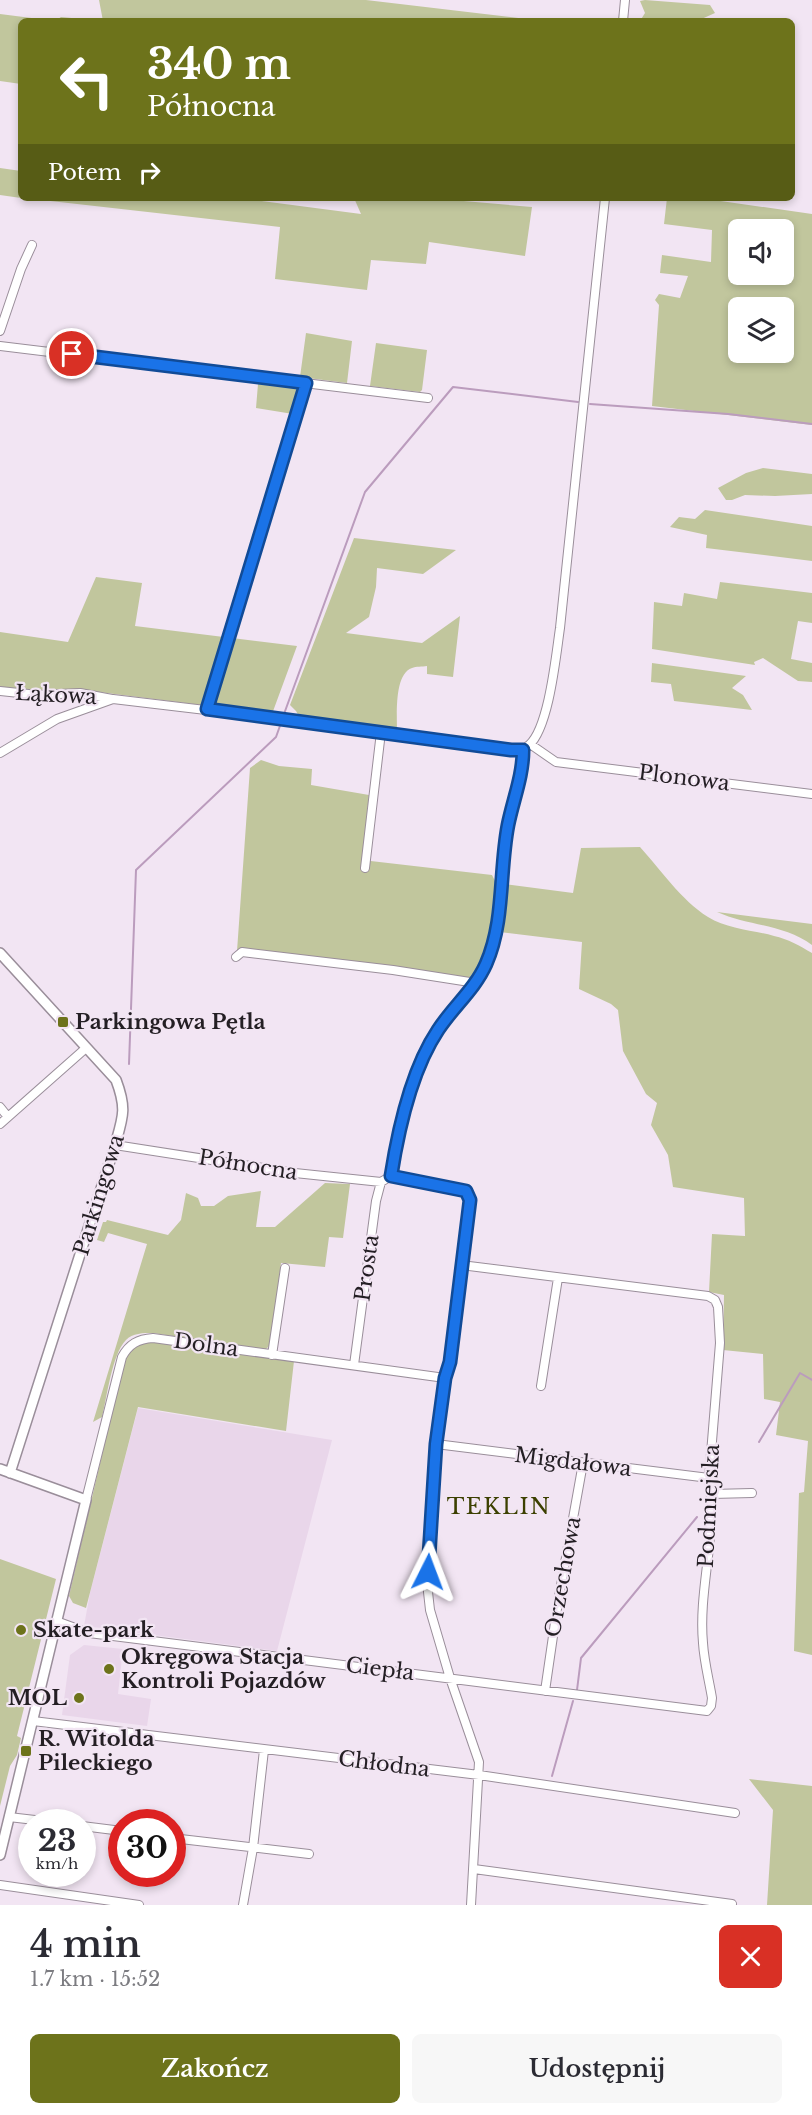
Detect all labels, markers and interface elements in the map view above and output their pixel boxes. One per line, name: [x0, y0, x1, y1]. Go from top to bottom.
text: 340 m: [147, 38, 291, 90]
icon: left: [48, 42, 126, 120]
text: Północna: [147, 90, 276, 123]
icon: right: [133, 156, 166, 189]
text: Potem: [48, 159, 121, 186]
map controls: [728, 219, 794, 363]
button: sound: [728, 219, 794, 285]
button: layers: [728, 297, 794, 363]
pin: [46, 328, 97, 379]
icon: arrive: [55, 337, 88, 370]
street label: Łąkowa: [15, 680, 98, 710]
street label: Plonowa: [637, 759, 732, 797]
place label: Parkingowa Pętla: [75, 1009, 266, 1035]
marker: Parkingowa Pętla: [56, 1015, 70, 1029]
street label: Parkingowa: [68, 1131, 130, 1259]
street label: Północna: [197, 1144, 300, 1186]
street label: Prosta: [349, 1233, 385, 1303]
street label: Dolna: [172, 1328, 240, 1362]
street label: Migdałowa: [513, 1442, 633, 1482]
street label: Podmiejska: [693, 1443, 725, 1569]
district label: TEKLIN: [447, 1493, 551, 1520]
street label: Orzechowa: [540, 1514, 586, 1639]
position arrow: [396, 1540, 460, 1604]
place label: Skate-park: [33, 1617, 155, 1643]
marker: Skate-park: [14, 1623, 28, 1637]
place label: Okręgowa Stacja Kontroli Pojazdów: [121, 1644, 326, 1694]
street label: Ciepła: [344, 1652, 416, 1686]
marker: Okręgowa Stacja Kontroli Pojazdów: [102, 1662, 116, 1676]
place label: MOL: [8, 1685, 67, 1711]
marker: MOL: [72, 1691, 86, 1705]
place label: R. Witolda Pileckiego: [38, 1726, 155, 1776]
marker: R. Witolda Pileckiego: [19, 1744, 33, 1758]
street label: Chłodna: [337, 1745, 432, 1783]
speed limit sign: 30: [108, 1809, 186, 1887]
text: 23: [38, 1822, 76, 1859]
text: km/h: [36, 1854, 78, 1873]
text: 4 min: [30, 1922, 141, 1967]
button: close: [719, 1925, 782, 1988]
text: 1.7 km · 15:52: [30, 1967, 160, 1991]
button: Zakończ: [30, 2034, 400, 2103]
button: Udostępnij: [412, 2034, 782, 2103]

